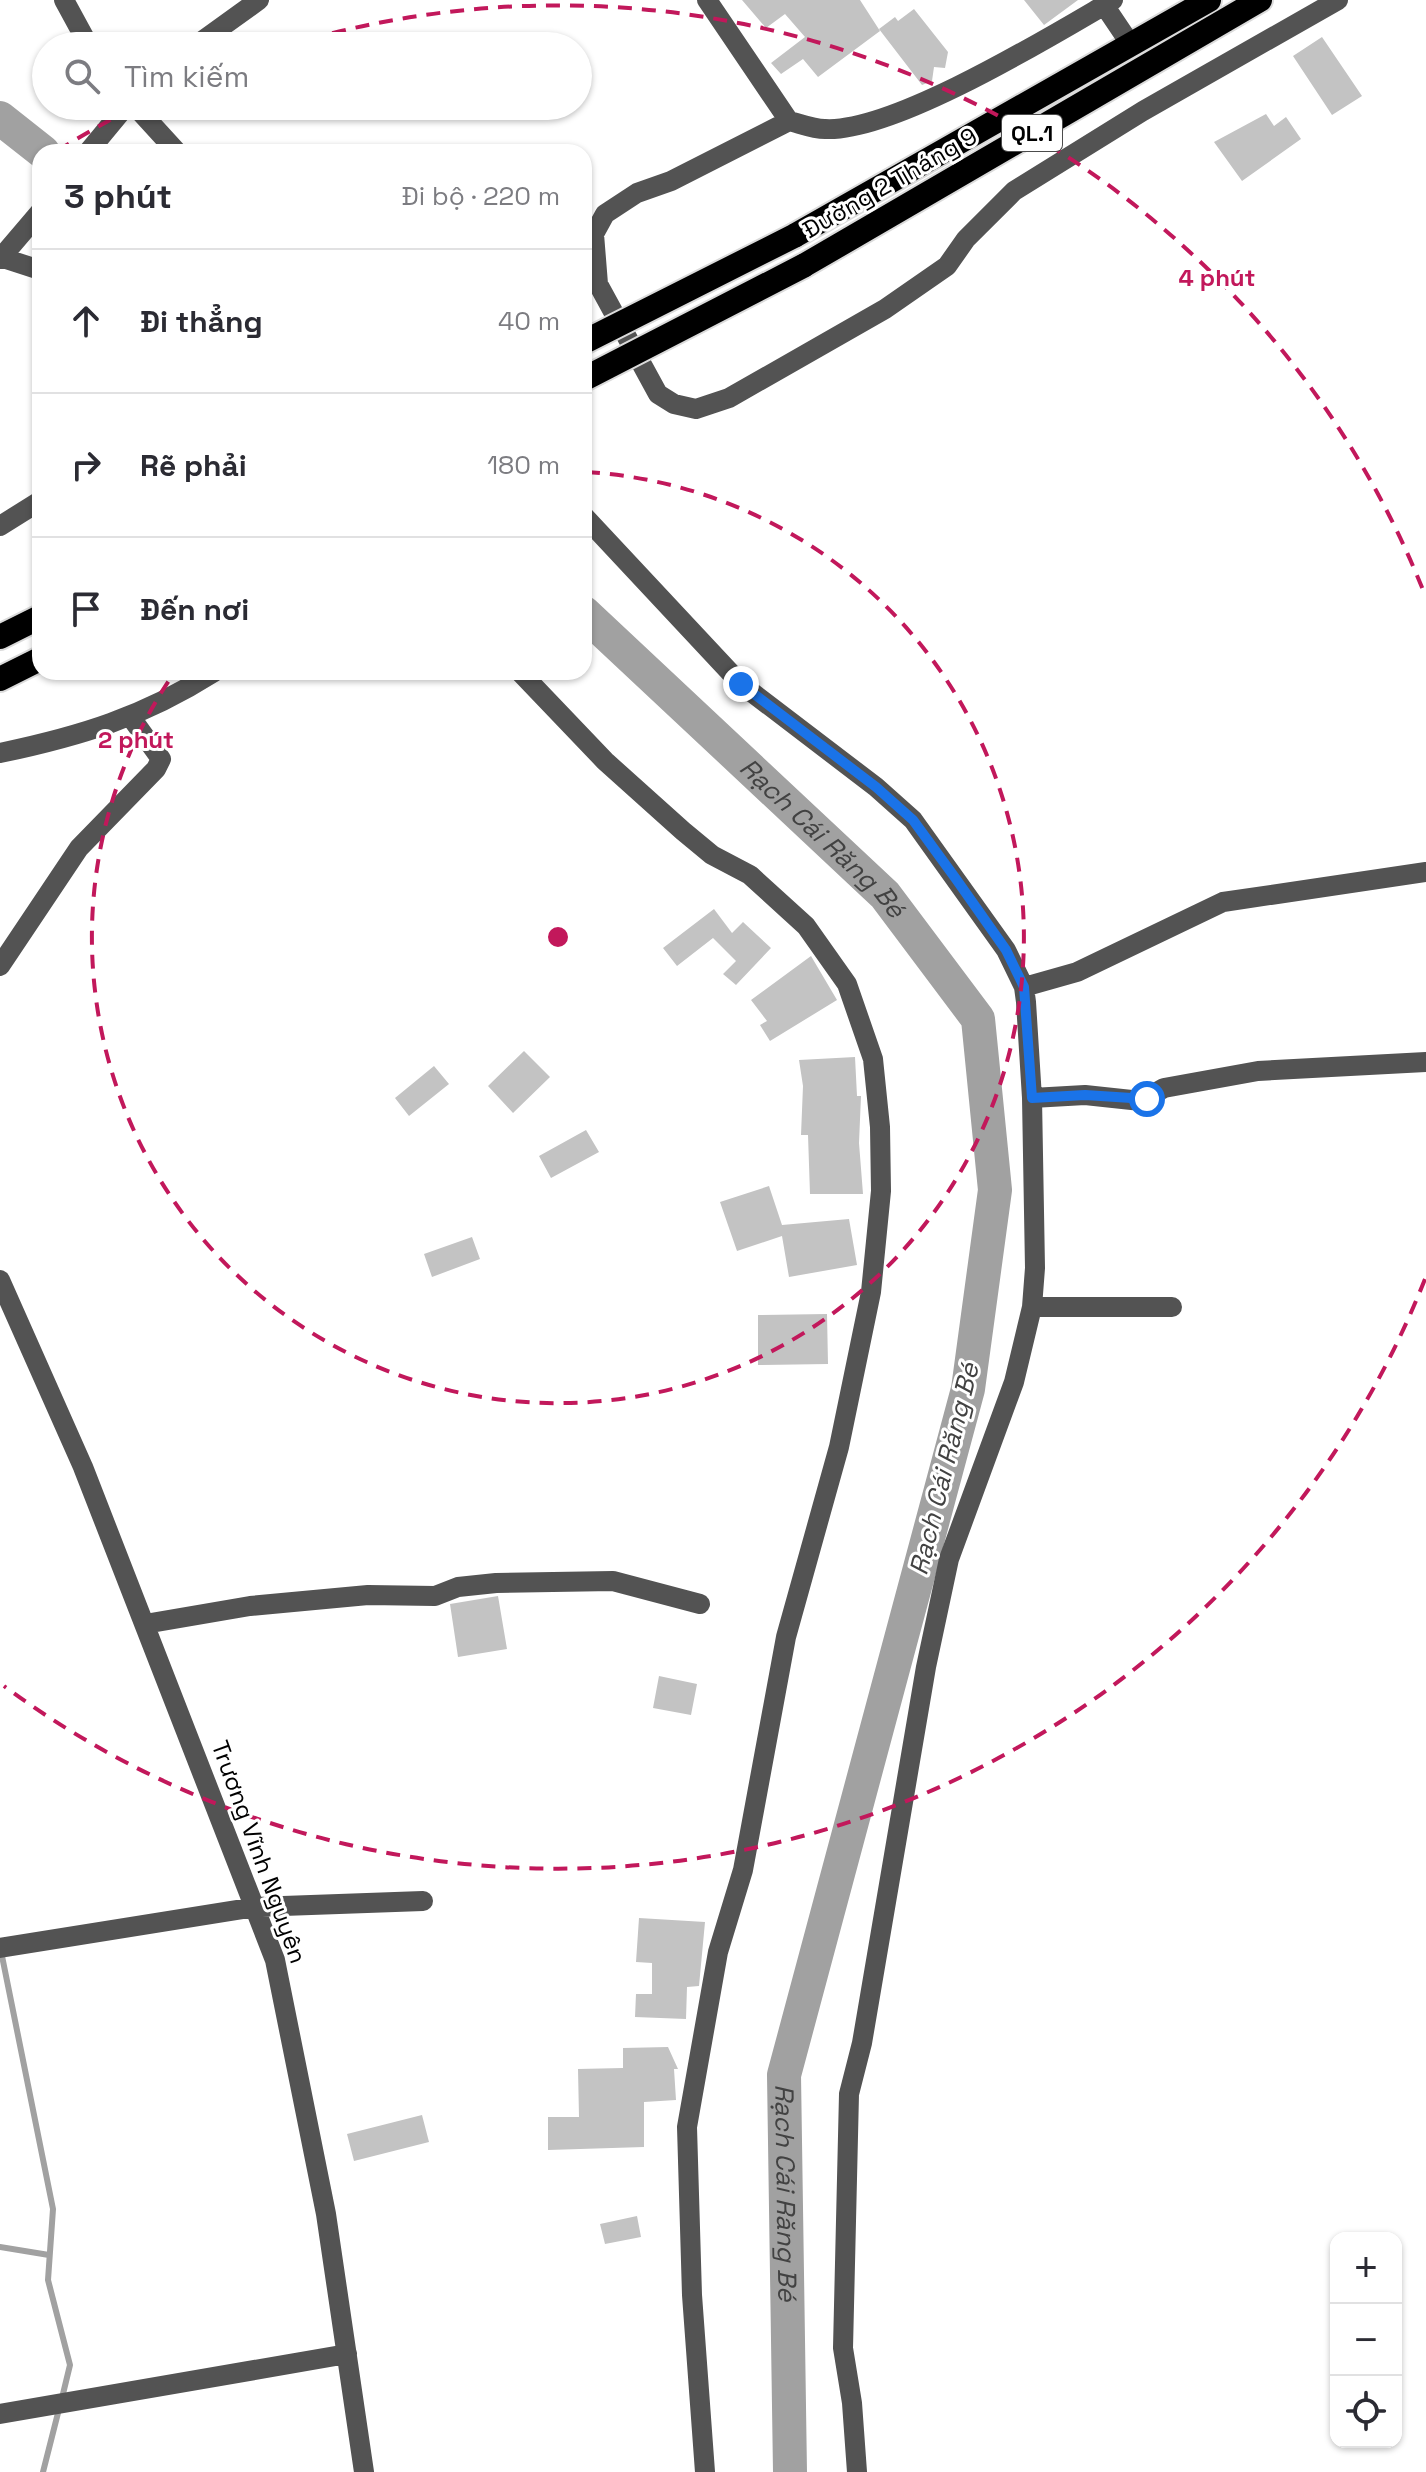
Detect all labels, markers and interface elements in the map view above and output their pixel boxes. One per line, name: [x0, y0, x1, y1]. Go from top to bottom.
search box: [32, 32, 592, 120]
icon: search: [60, 54, 104, 98]
text: Tìm kiếm: [124, 57, 249, 96]
road number: QL.1: [1002, 115, 1062, 151]
street label: Đường 2 Tháng 9: [797, 120, 982, 245]
text: 3 phút: [64, 175, 172, 218]
text: Đi bộ · 220 m: [402, 179, 560, 213]
text: 4 phút: [1179, 262, 1256, 293]
icon: ahead: [64, 299, 108, 343]
text: Đi thẳng: [140, 302, 263, 341]
text: 40 m: [498, 304, 560, 338]
icon: right: [64, 443, 108, 487]
text: Rẽ phải: [140, 446, 247, 485]
text: 180 m: [487, 448, 560, 482]
icon: arrive: [64, 587, 108, 631]
text: Đến nơi: [140, 590, 249, 629]
route end: [723, 666, 759, 702]
text: 2 phút: [98, 724, 174, 755]
water label: Rạch Cái Răng Bé: [732, 751, 914, 926]
centre of rings: [544, 923, 572, 951]
route start: [1129, 1081, 1165, 1117]
water label: Rạch Cái Răng Bé: [901, 1358, 987, 1578]
street label: Trương Vĩnh Nguyên: [205, 1736, 314, 1967]
water label: Rạch Cái Răng Bé: [767, 2084, 804, 2303]
map controls: [1330, 2232, 1402, 2448]
button: +: [1330, 2232, 1402, 2304]
button: −: [1330, 2304, 1402, 2376]
button: locate: [1330, 2376, 1402, 2448]

